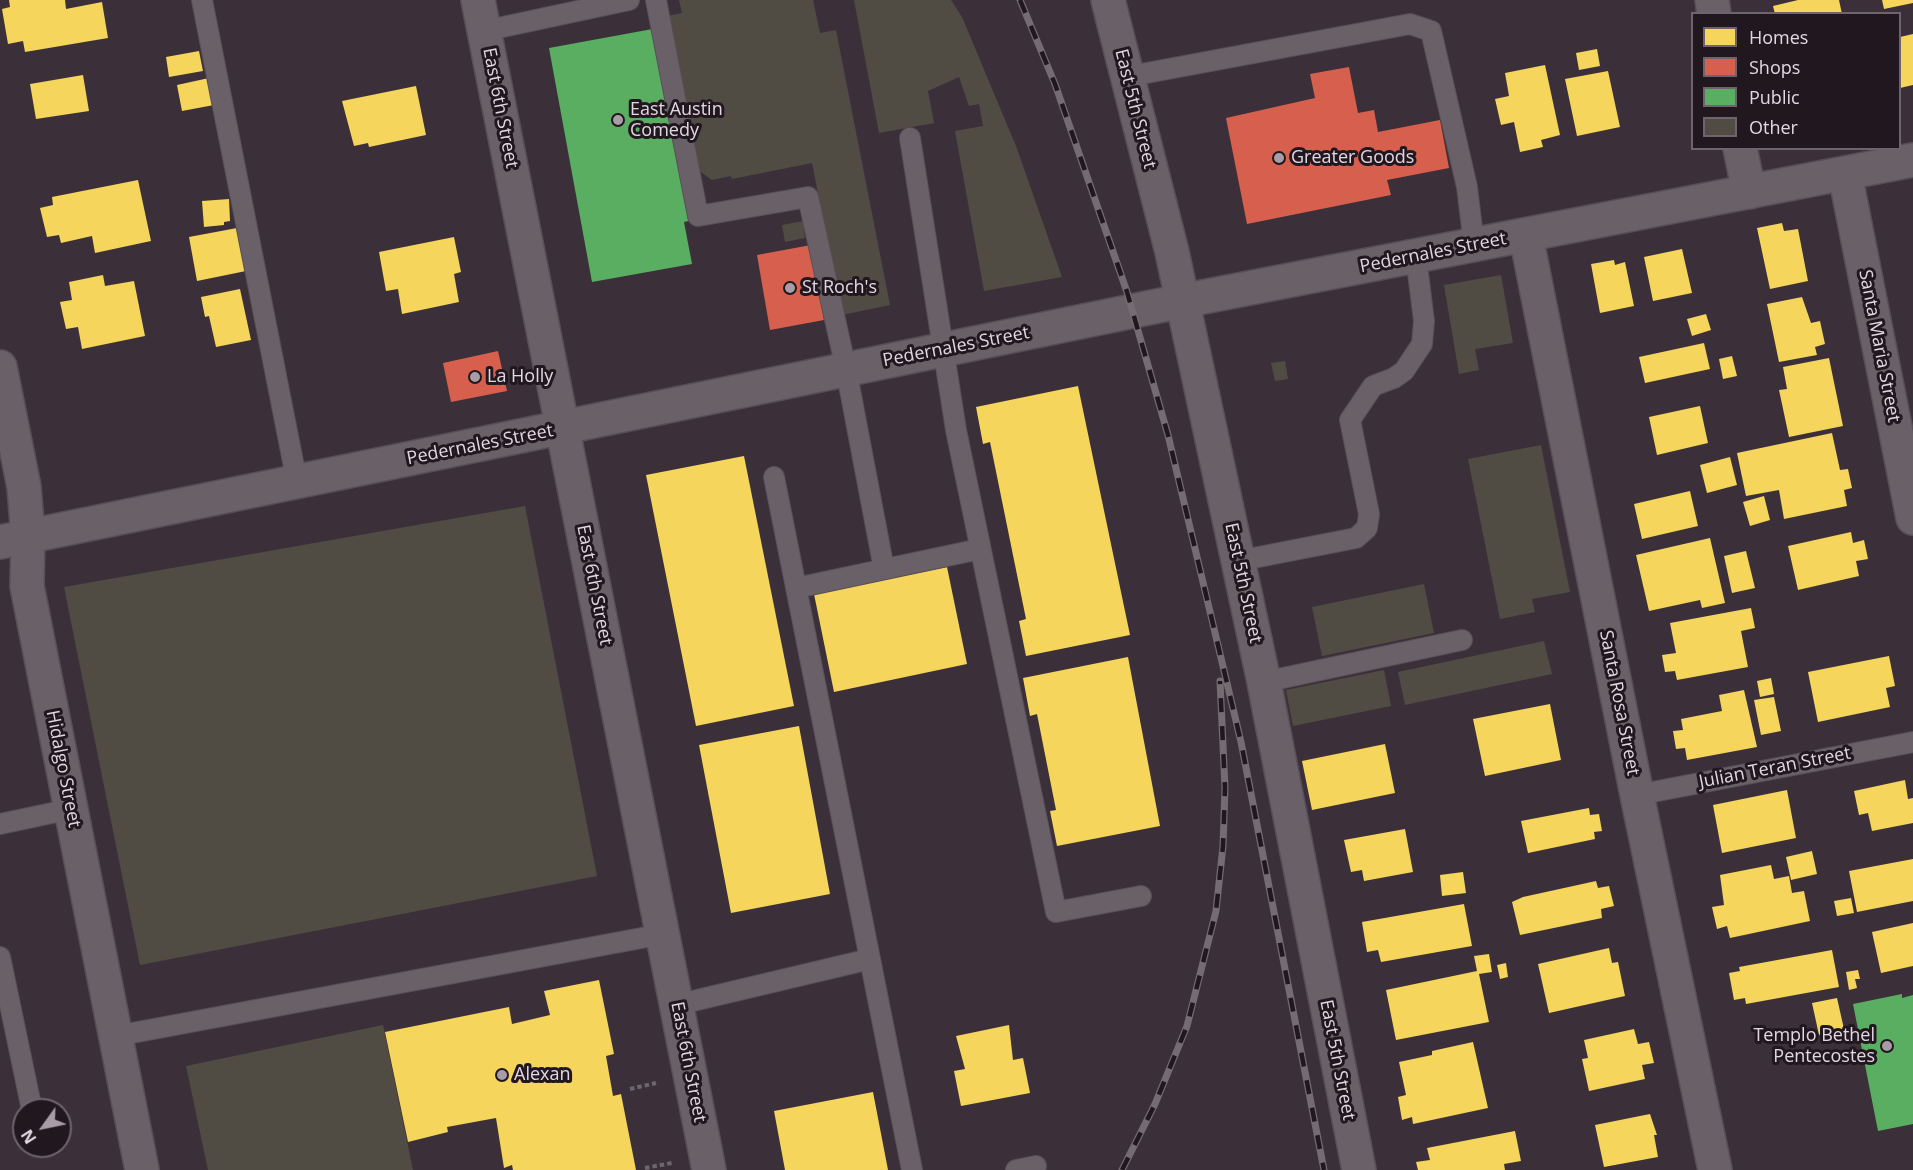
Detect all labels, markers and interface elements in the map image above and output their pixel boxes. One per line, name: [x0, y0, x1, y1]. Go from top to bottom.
legend: [1691, 12, 1901, 150]
text: Homes: [1749, 25, 1808, 49]
street label: East 6th Street: [478, 46, 522, 170]
street label: East 5th Street: [1110, 47, 1160, 171]
text: Shops: [1749, 55, 1800, 79]
text: Public: [1749, 85, 1800, 109]
place label: East Austin Comedy: [630, 99, 723, 142]
marker: East Austin Comedy: [611, 113, 625, 127]
text: Other: [1749, 115, 1798, 139]
place label: Greater Goods: [1291, 147, 1414, 169]
marker: Greater Goods: [1272, 151, 1286, 165]
street label: Pedernales Street: [1358, 228, 1508, 278]
street label: Santa Maria Street: [1854, 268, 1904, 424]
place label: St Roch's: [802, 277, 877, 299]
marker: St Roch's: [783, 281, 797, 295]
street label: Pedernales Street: [881, 322, 1031, 372]
place label: La Holly: [487, 366, 553, 388]
marker: La Holly: [468, 370, 482, 384]
street label: Pedernales Street: [405, 420, 555, 470]
street label: East 5th Street: [1220, 521, 1266, 645]
street label: East 6th Street: [572, 523, 616, 647]
street label: Santa Rosa Street: [1594, 629, 1644, 777]
street label: Hidalgo Street: [41, 709, 85, 829]
street label: Julian Teran Street: [1697, 743, 1853, 793]
street label: East 5th Street: [1315, 998, 1359, 1122]
street label: East 6th Street: [666, 1000, 710, 1124]
place label: Templo Bethel Pentecostes: [1753, 1025, 1875, 1068]
marker: Templo Bethel Pentecostes: [1880, 1039, 1894, 1053]
place label: Alexan: [514, 1064, 570, 1086]
marker: Alexan: [495, 1068, 509, 1082]
north arrow: [12, 1098, 72, 1158]
text: N: [16, 1125, 41, 1148]

